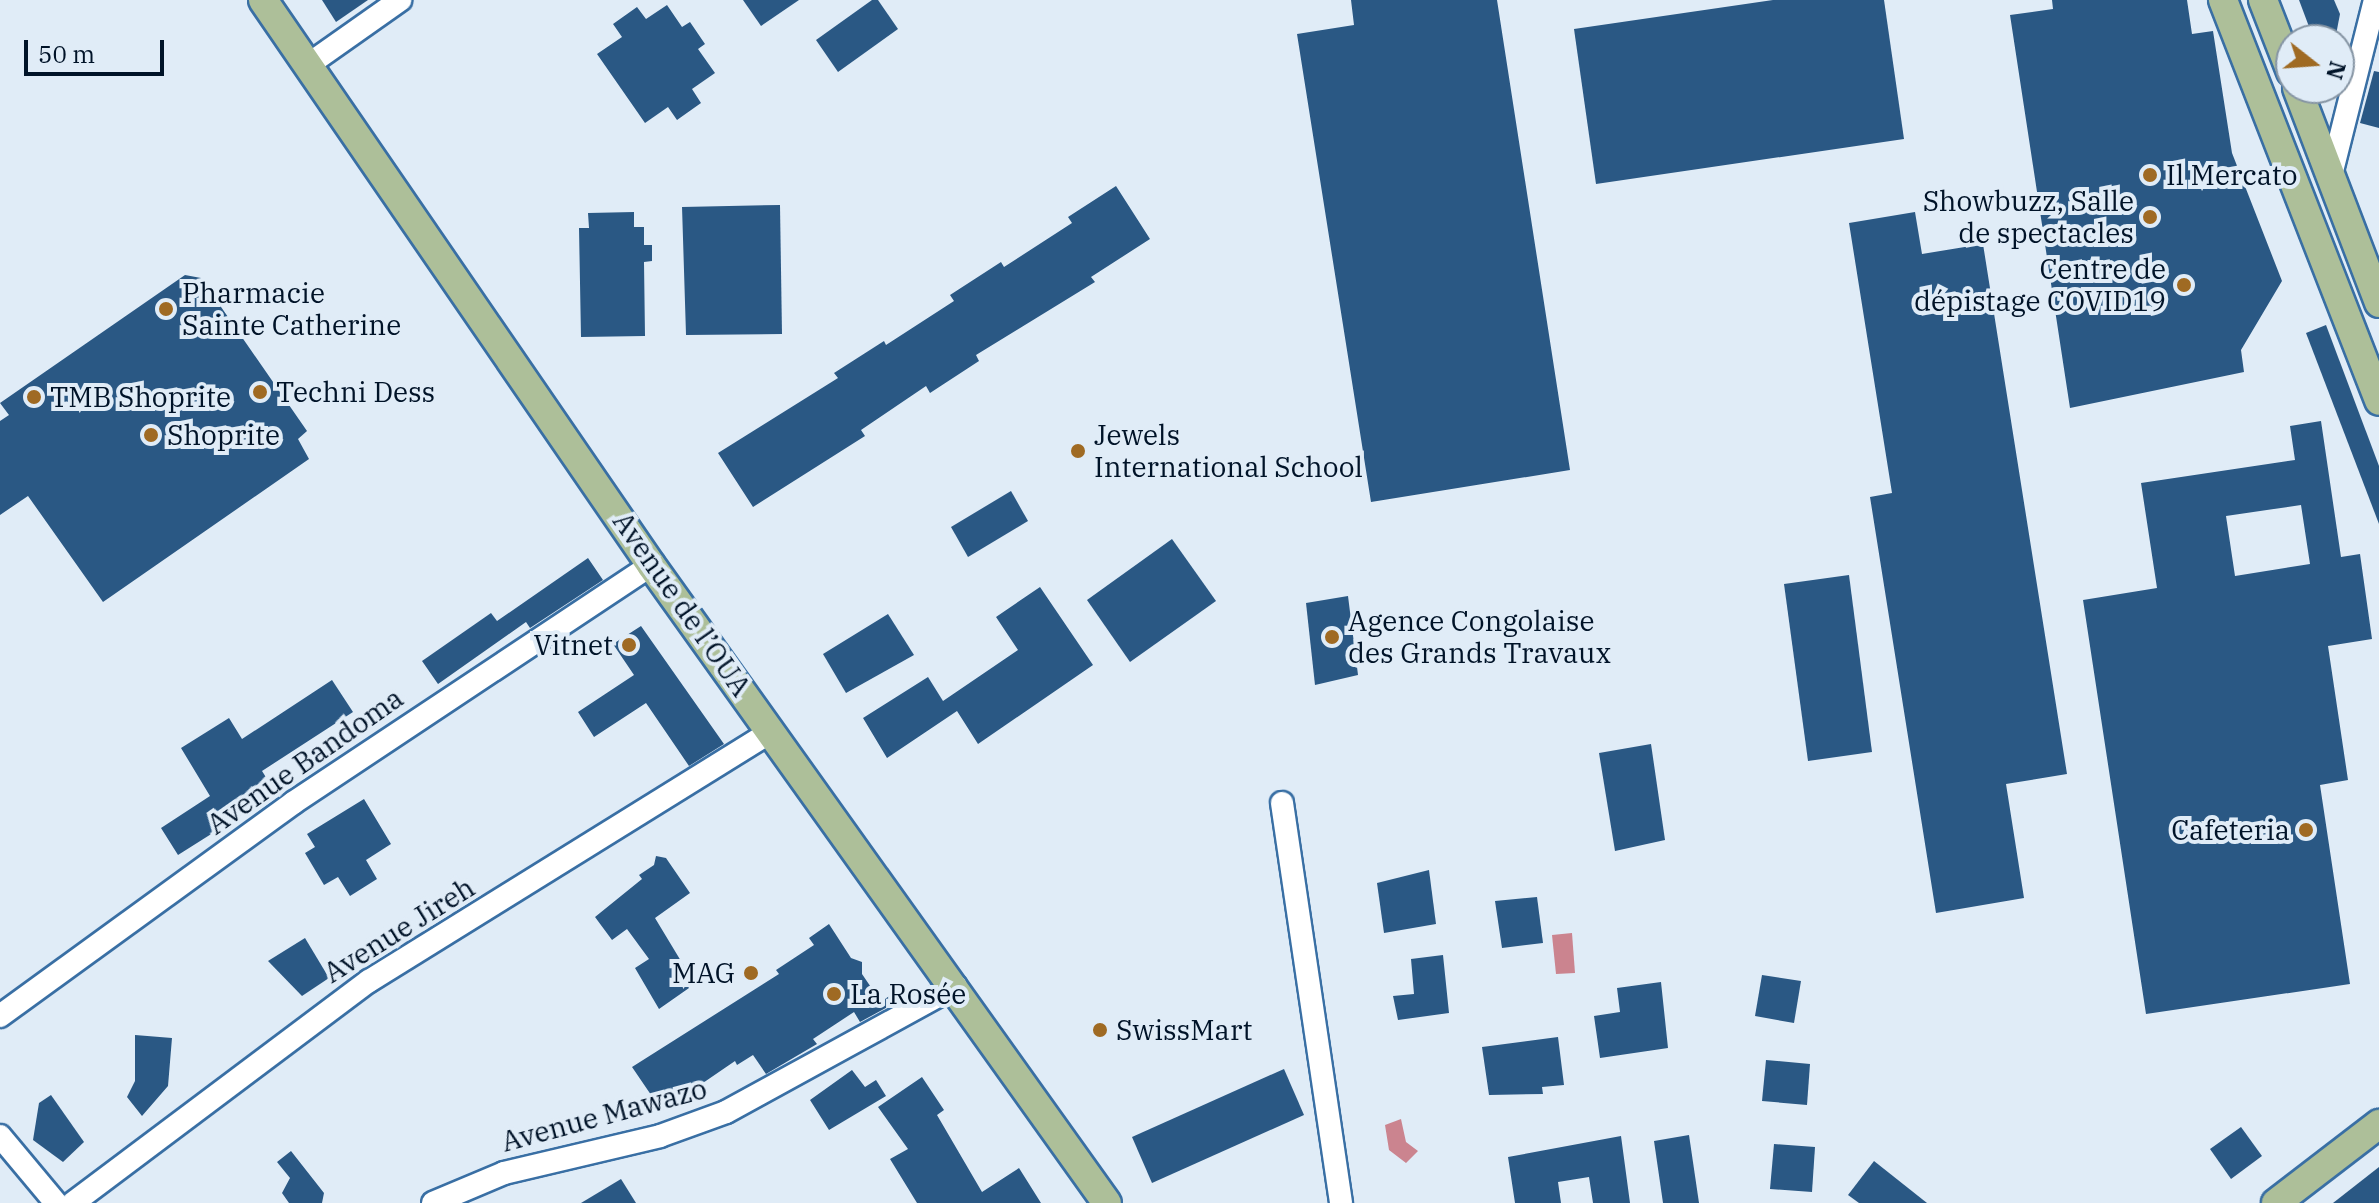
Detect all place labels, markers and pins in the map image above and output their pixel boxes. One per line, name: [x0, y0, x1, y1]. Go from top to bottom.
place label: Il Mercato: [2166, 158, 2297, 192]
marker: Il Mercato: [2141, 166, 2159, 184]
place label: Showbuzz, Salle de spectacles: [1923, 184, 2134, 250]
marker: Showbuzz, Salle de spectacles: [2141, 208, 2159, 226]
place label: Centre de dépistage COVID19: [1914, 252, 2166, 318]
marker: Centre de dépistage COVID19: [2173, 274, 2195, 296]
place label: Pharmacie Sainte Catherine: [182, 276, 401, 342]
marker: Pharmacie Sainte Catherine: [157, 300, 175, 318]
place label: Techni Dess: [276, 375, 435, 409]
place label: TMB Shoprite: [50, 380, 231, 414]
marker: Techni Dess: [251, 383, 269, 401]
marker: TMB Shoprite: [25, 388, 43, 406]
place label: Shoprite: [167, 418, 280, 452]
place label: Jewels International School: [1094, 418, 1363, 484]
marker: Shoprite: [142, 426, 160, 444]
marker: Jewels International School: [1069, 442, 1087, 460]
place label: Agence Congolaise des Grands Travaux: [1348, 604, 1611, 670]
place label: Vitnet: [533, 628, 613, 662]
marker: Agence Congolaise des Grands Travaux: [1323, 628, 1341, 646]
marker: Vitnet: [620, 636, 638, 654]
place label: Cafeteria: [2171, 813, 2290, 847]
marker: Cafeteria: [2297, 821, 2315, 839]
place label: MAG: [672, 956, 735, 990]
marker: MAG: [742, 964, 760, 982]
place label: La Rosée: [850, 977, 966, 1011]
marker: La Rosée: [825, 985, 843, 1003]
place label: SwissMart: [1116, 1013, 1252, 1047]
marker: SwissMart: [1091, 1021, 1109, 1039]

